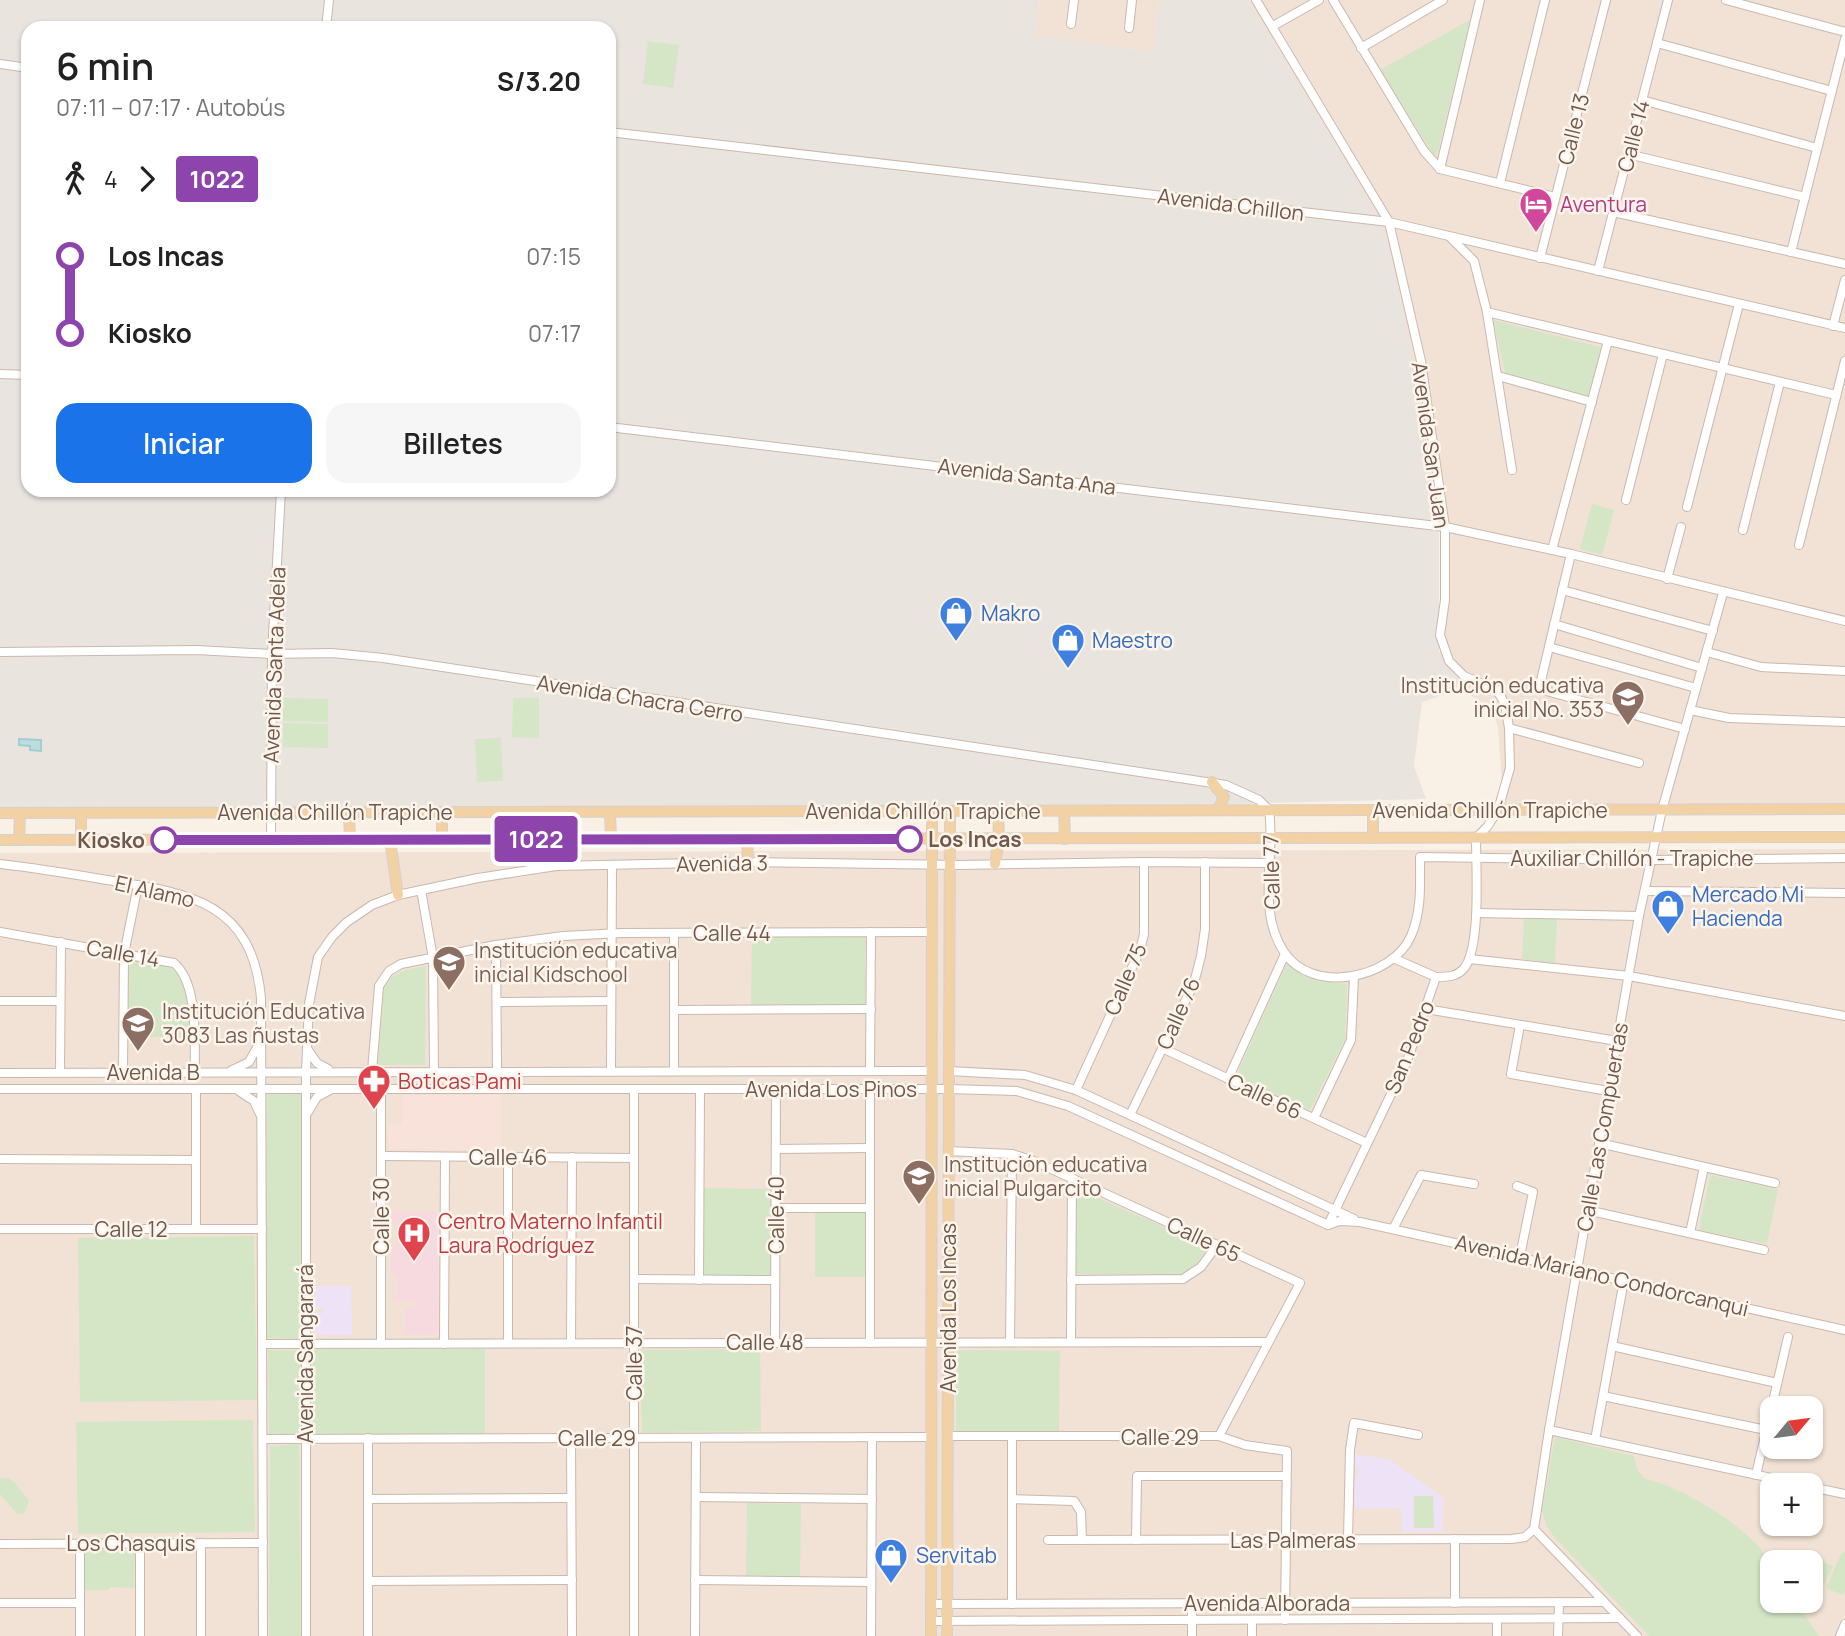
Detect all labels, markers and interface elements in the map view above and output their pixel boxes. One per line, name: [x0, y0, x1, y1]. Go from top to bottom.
text: 6 min: [56, 39, 154, 91]
text: S/3.20: [497, 63, 581, 99]
street label: Calle 13: [1551, 90, 1595, 168]
text: 07:11 – 07:17 · Autobús: [56, 91, 285, 123]
street label: Calle 14: [1611, 97, 1655, 175]
icon: walk: [56, 160, 94, 198]
icon: forward: [128, 160, 166, 198]
text: 1022: [190, 162, 244, 195]
text: 4: [104, 163, 118, 195]
street label: Avenida Chillon: [1156, 181, 1306, 227]
hotel icon: Aventura: [1517, 185, 1555, 234]
place label: Aventura: [1560, 190, 1647, 218]
text: Los Incas: [108, 238, 224, 274]
text: 07:15: [526, 240, 581, 272]
text: Kiosko: [108, 315, 192, 351]
text: 07:17: [528, 317, 581, 349]
street label: Avenida San Juan: [1405, 360, 1457, 530]
button: Iniciar: [56, 403, 312, 483]
button: Billetes: [326, 403, 581, 483]
street label: Avenida Santa Ana: [936, 451, 1118, 501]
street label: Avenida Santa Adela: [257, 566, 291, 764]
shop icon: Makro: [937, 594, 975, 643]
place label: Makro: [981, 599, 1041, 627]
shop icon: Maestro: [1049, 621, 1087, 670]
place label: Maestro: [1092, 626, 1173, 654]
street label: Avenida Chacra Cerro: [535, 668, 745, 728]
place label: Institución educativa inicial No. 353: [1401, 671, 1604, 723]
school or university icon: Institución educativa inicial No. 353: [1609, 678, 1647, 727]
street label: Avenida Chillón Trapiche: [1372, 796, 1608, 824]
street label: Avenida Chillón Trapiche: [805, 797, 1041, 825]
street label: Avenida Chillón Trapiche: [217, 798, 453, 826]
line badge: 1022: [487, 816, 585, 862]
text: 1022: [509, 822, 563, 855]
place label: Los Incas: [928, 825, 1022, 853]
place label: Kiosko: [77, 826, 145, 854]
marker: Los Incas: [896, 826, 922, 852]
marker: Kiosko: [151, 827, 177, 853]
street label: Calle 77: [1256, 834, 1286, 910]
street label: Auxiliar Chillón - Trapiche: [1510, 844, 1754, 872]
street label: Avenida 3: [676, 848, 768, 878]
street label: El Alamo: [112, 868, 198, 914]
place label: Mercado Mi Hacienda: [1692, 880, 1804, 932]
shop icon: Mercado Mi Hacienda: [1649, 887, 1687, 936]
street label: Calle 44: [693, 919, 771, 947]
street label: Calle 14: [84, 933, 162, 973]
place label: Institución educativa inicial Kidschool: [474, 936, 677, 988]
street label: Calle 75: [1097, 939, 1153, 1019]
school or university icon: Institución educativa inicial Kidschool: [430, 943, 468, 992]
street label: Calle 76: [1150, 972, 1206, 1054]
street label: San Pedro: [1378, 996, 1440, 1098]
place label: Institución Educativa 3083 Las ñustas: [162, 997, 365, 1049]
school or university icon: Institución Educativa 3083 Las ñustas: [119, 1004, 157, 1053]
street label: Calle Las Compuertas: [1570, 1020, 1634, 1234]
street label: Avenida B: [106, 1058, 200, 1086]
pharmacy icon: Boticas Pami: [355, 1062, 393, 1111]
place label: Boticas Pami: [398, 1067, 522, 1095]
street label: Calle 66: [1223, 1067, 1307, 1125]
street label: Avenida Los Pinos: [745, 1075, 917, 1103]
street label: Calle 46: [469, 1143, 547, 1171]
place label: Institución educativa inicial Pulgarcito: [944, 1150, 1147, 1202]
school or university icon: Institución educativa inicial Pulgarcito: [900, 1157, 938, 1206]
street label: Calle 40: [762, 1176, 790, 1254]
street label: Calle 30: [367, 1177, 395, 1255]
place label: Centro Materno Infantil Laura Rodríguez: [438, 1207, 663, 1259]
street label: Calle 65: [1163, 1210, 1245, 1268]
hospital icon: Centro Materno Infantil Laura Rodríguez: [395, 1214, 433, 1263]
street label: Calle 12: [94, 1215, 168, 1243]
street label: Avenida Los Incas: [934, 1223, 962, 1393]
street label: Avenida Mariano Condorcanqui: [1452, 1228, 1752, 1322]
street label: Avenida Sangarará: [291, 1264, 319, 1444]
street label: Calle 37: [620, 1325, 648, 1401]
street label: Calle 48: [726, 1328, 804, 1356]
north arrow: [1760, 1396, 1824, 1460]
map controls: [1760, 1396, 1823, 1613]
street label: Calle 29: [1121, 1423, 1199, 1451]
street label: Calle 29: [558, 1424, 636, 1452]
button: +: [1760, 1473, 1823, 1536]
street label: Las Palmeras: [1230, 1526, 1356, 1554]
street label: Los Chasquis: [66, 1529, 196, 1557]
shop icon: Servitab: [872, 1536, 910, 1585]
place label: Servitab: [916, 1541, 997, 1569]
button: −: [1760, 1550, 1823, 1613]
street label: Avenida Alborada: [1184, 1589, 1350, 1617]

